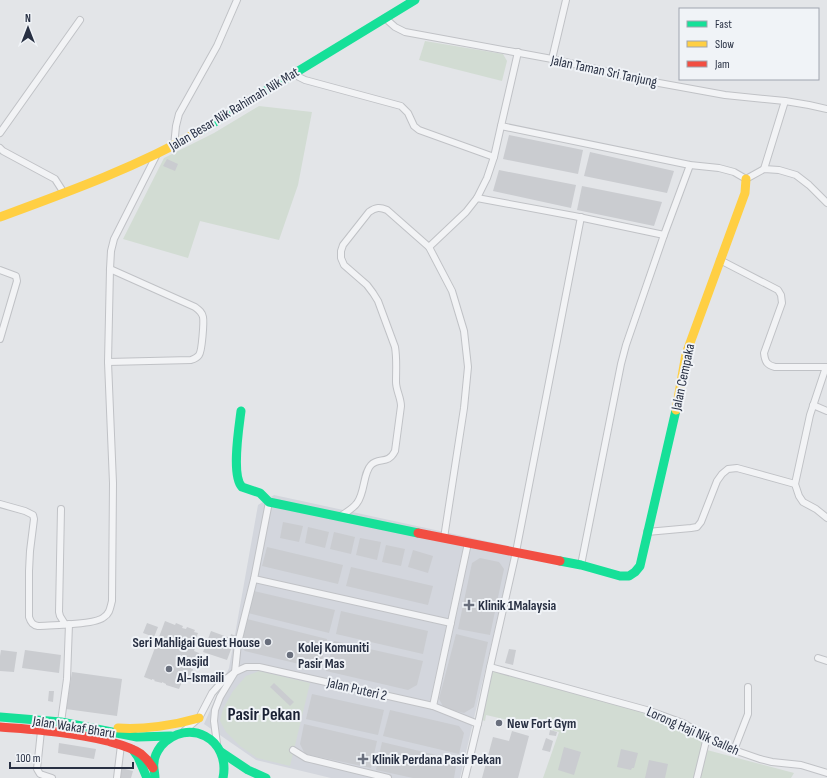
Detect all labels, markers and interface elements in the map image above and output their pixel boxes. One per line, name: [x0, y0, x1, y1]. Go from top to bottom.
north arrow: [8, 8, 48, 48]
legend: [679, 8, 819, 80]
text: N: [25, 12, 31, 25]
text: Fast: [715, 17, 732, 32]
text: Slow: [715, 37, 734, 52]
street label: Jalan Taman Sri Tanjung: [548, 51, 659, 91]
text: Jam: [714, 57, 730, 72]
street label: Jalan Besar Nik Rahimah Nik Mat: [165, 63, 302, 155]
street label: Jalan Cempaka: [667, 342, 698, 413]
place label: Klinik 1Malaysia: [478, 597, 556, 614]
marker: Klinik 1Malaysia: [463, 599, 475, 611]
place label: Seri Mahligai Guest House: [133, 634, 260, 651]
marker: Seri Mahligai Guest House: [263, 637, 273, 647]
place label: Kolej Komuniti Pasir Mas: [298, 639, 369, 672]
marker: Kolej Komuniti Pasir Mas: [285, 650, 295, 660]
place label: Masjid Al-Ismaili: [176, 653, 224, 686]
marker: Masjid Al-Ismaili: [164, 664, 174, 674]
street label: Jalan Puteri 2: [325, 674, 389, 704]
street label: Lorong Haji Nik Salleh: [644, 703, 742, 759]
district label: Pasir Pekan: [228, 704, 300, 725]
street label: Jalan Wakaf Bharu: [31, 712, 117, 742]
place label: New Fort Gym: [507, 715, 576, 732]
marker: New Fort Gym: [494, 718, 504, 728]
scale bar: [10, 744, 133, 770]
text: 100 m: [16, 751, 41, 766]
place label: Klinik Perdana Pasir Pekan: [372, 751, 501, 768]
marker: Klinik Perdana Pasir Pekan: [357, 753, 369, 765]

